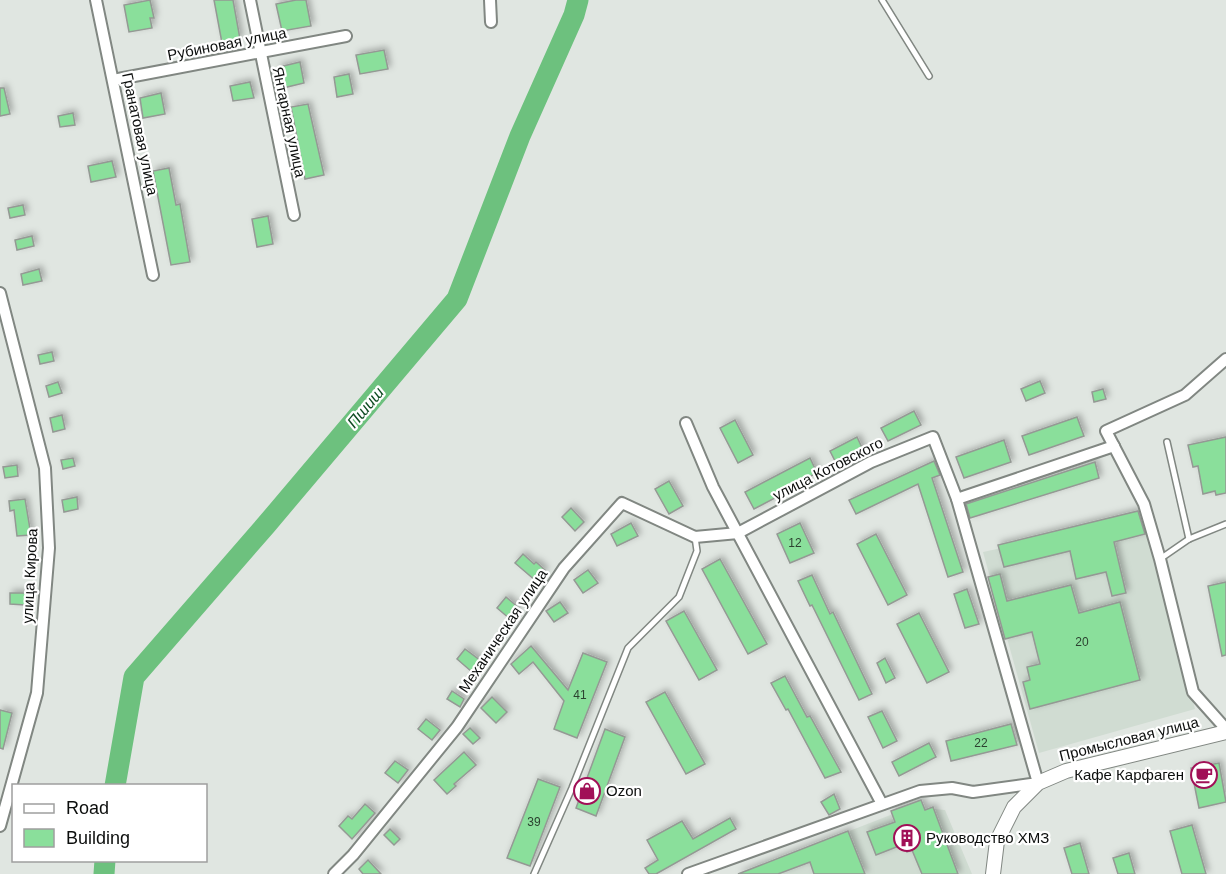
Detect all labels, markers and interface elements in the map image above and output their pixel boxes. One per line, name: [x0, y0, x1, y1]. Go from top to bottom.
street label: Рубиновая улица: [166, 24, 289, 63]
street label: Янтарная улица: [269, 65, 310, 179]
street label: Гранатовая улица: [119, 71, 162, 197]
water label: Пшиш: [344, 384, 387, 431]
street label: улица Котовского: [770, 434, 886, 504]
street label: улица Кирова: [19, 527, 41, 624]
house number: 12: [788, 536, 802, 550]
street label: Механическая улица: [455, 565, 551, 696]
house number: 20: [1075, 635, 1089, 649]
house number: 41: [573, 688, 587, 702]
street label: Промысловая улица: [1057, 713, 1201, 764]
house number: 22: [974, 736, 988, 750]
cafe icon: Кафе Карфаген: [1189, 760, 1219, 790]
place label: Кафе Карфаген: [1074, 766, 1184, 783]
shop icon: Ozon: [572, 776, 602, 806]
place label: Ozon: [606, 782, 642, 799]
legend: [12, 784, 207, 862]
text: Road: [66, 798, 109, 818]
house number: 39: [527, 815, 541, 829]
building icon: Руководство ХМЗ: [892, 823, 922, 853]
text: Building: [66, 828, 130, 848]
place label: Руководство ХМЗ: [926, 829, 1049, 846]

